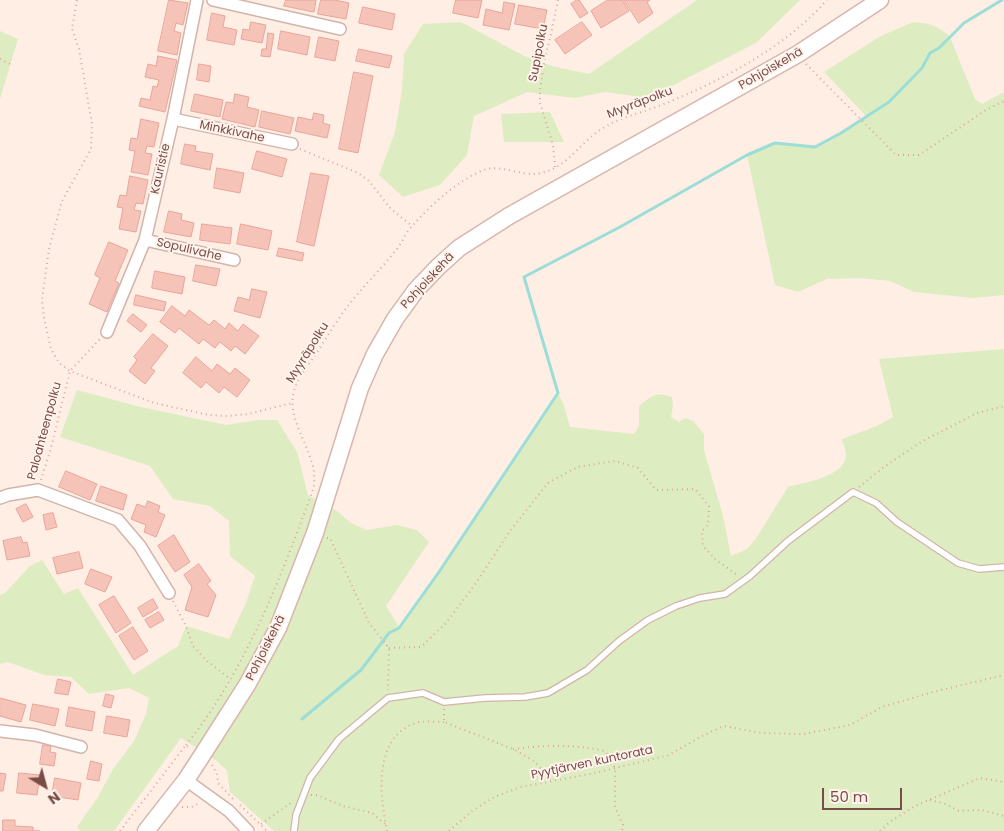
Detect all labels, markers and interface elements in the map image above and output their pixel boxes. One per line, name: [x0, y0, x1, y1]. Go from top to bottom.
street label: Supipolku: [526, 23, 552, 83]
street label: Pohjoiskehä: [736, 45, 806, 93]
street label: Myyräpolku: [605, 84, 675, 122]
street label: Minkkivahe: [198, 118, 266, 146]
street label: Kauristie: [148, 142, 174, 196]
street label: Sopulivahe: [155, 236, 223, 264]
street label: Pohjoiskehä: [398, 250, 458, 312]
street label: Myyräpolku: [284, 320, 332, 386]
street label: Paloahteenpolku: [25, 380, 65, 482]
street label: Pohjoiskehä: [243, 613, 289, 683]
street label: Pyytjärven kuntorata: [530, 743, 654, 783]
north arrow: [20, 761, 70, 811]
scale bar: [824, 778, 904, 810]
text: 50 m: [830, 786, 868, 807]
text: N: [44, 787, 64, 809]

